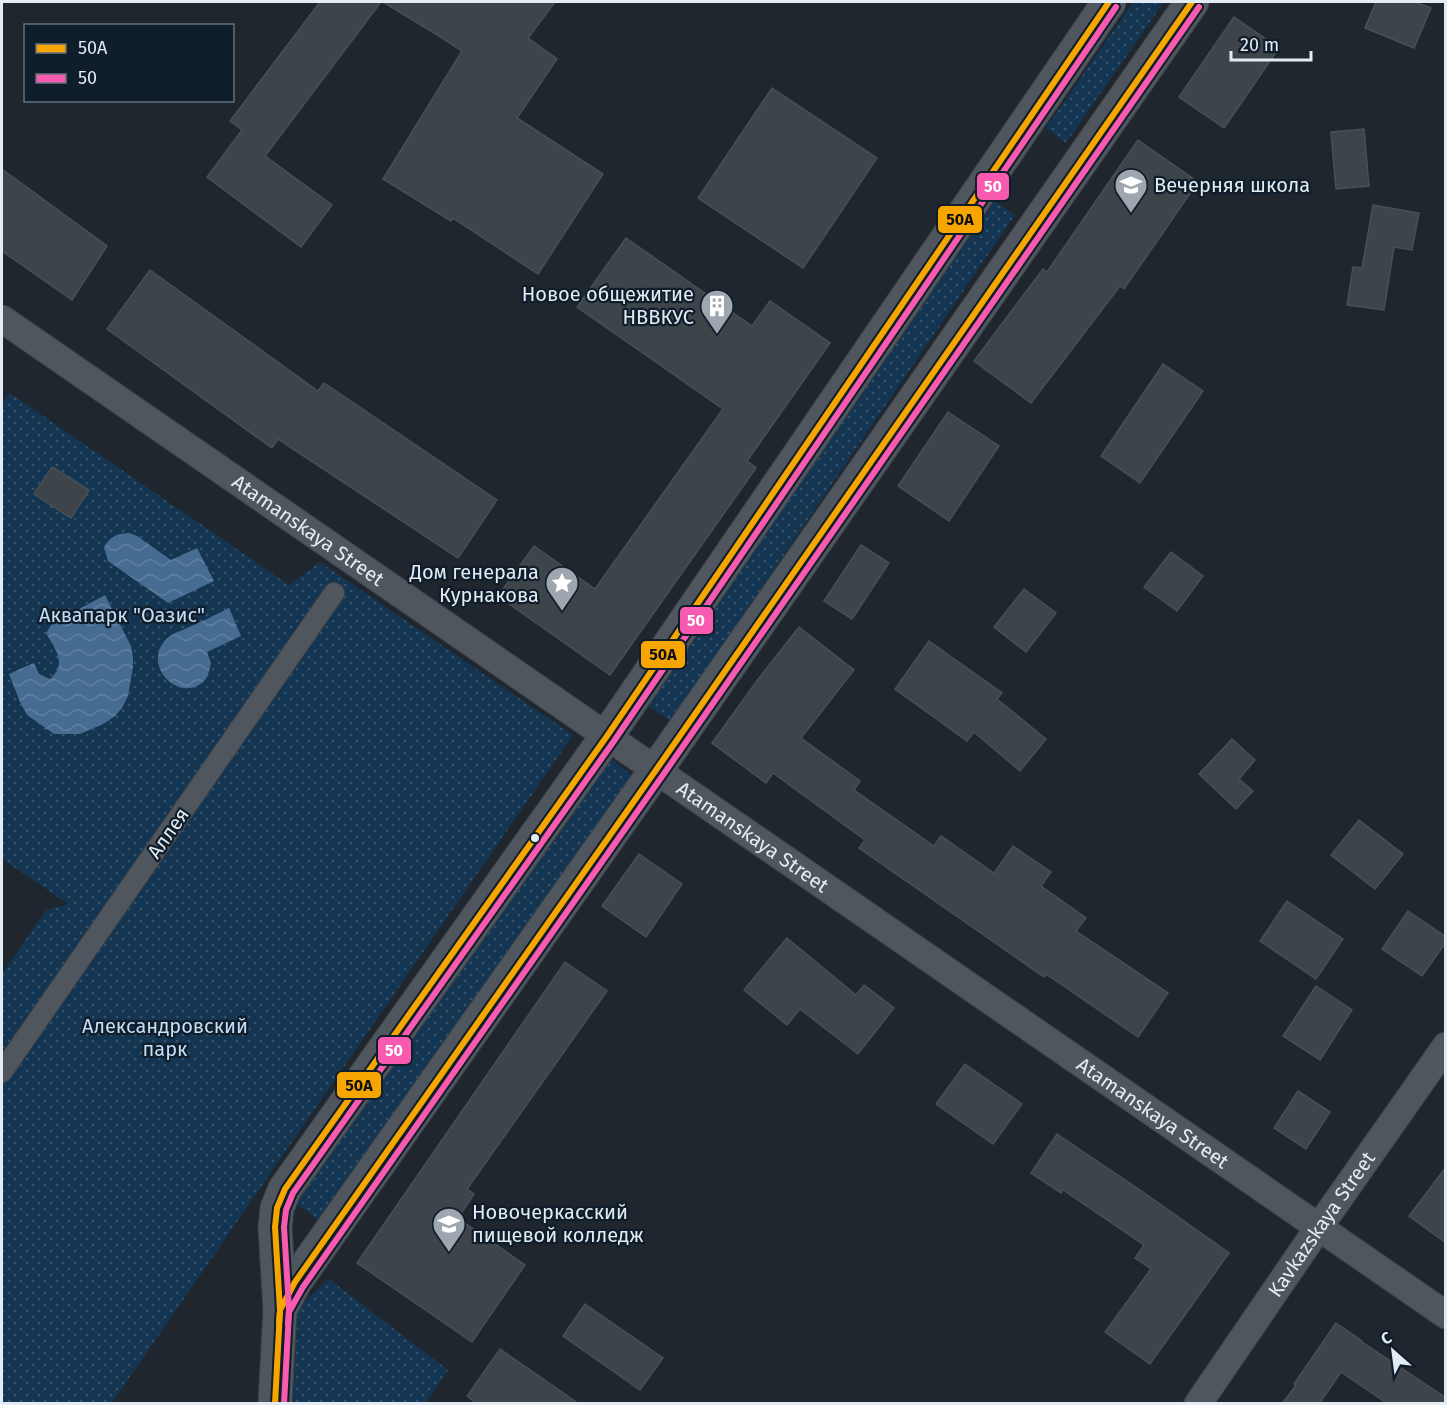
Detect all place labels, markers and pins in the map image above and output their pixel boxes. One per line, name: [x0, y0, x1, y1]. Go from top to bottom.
school or university icon: Вечерняя школа: [1113, 167, 1149, 214]
place label: Вечерняя школа: [1154, 173, 1310, 197]
place label: Новое общежитие НВВКУС: [522, 282, 694, 329]
building icon: Новое общежитие НВВКУС: [699, 288, 735, 335]
place label: Дом генерала Курнакова: [409, 560, 539, 607]
place icon: Дом генерала Курнакова: [544, 565, 580, 612]
unlabelled marker: [529, 832, 541, 844]
place label: Новочеркасский пищевой колледж: [472, 1200, 644, 1247]
school or university icon: Новочеркасский пищевой колледж: [431, 1206, 467, 1253]

